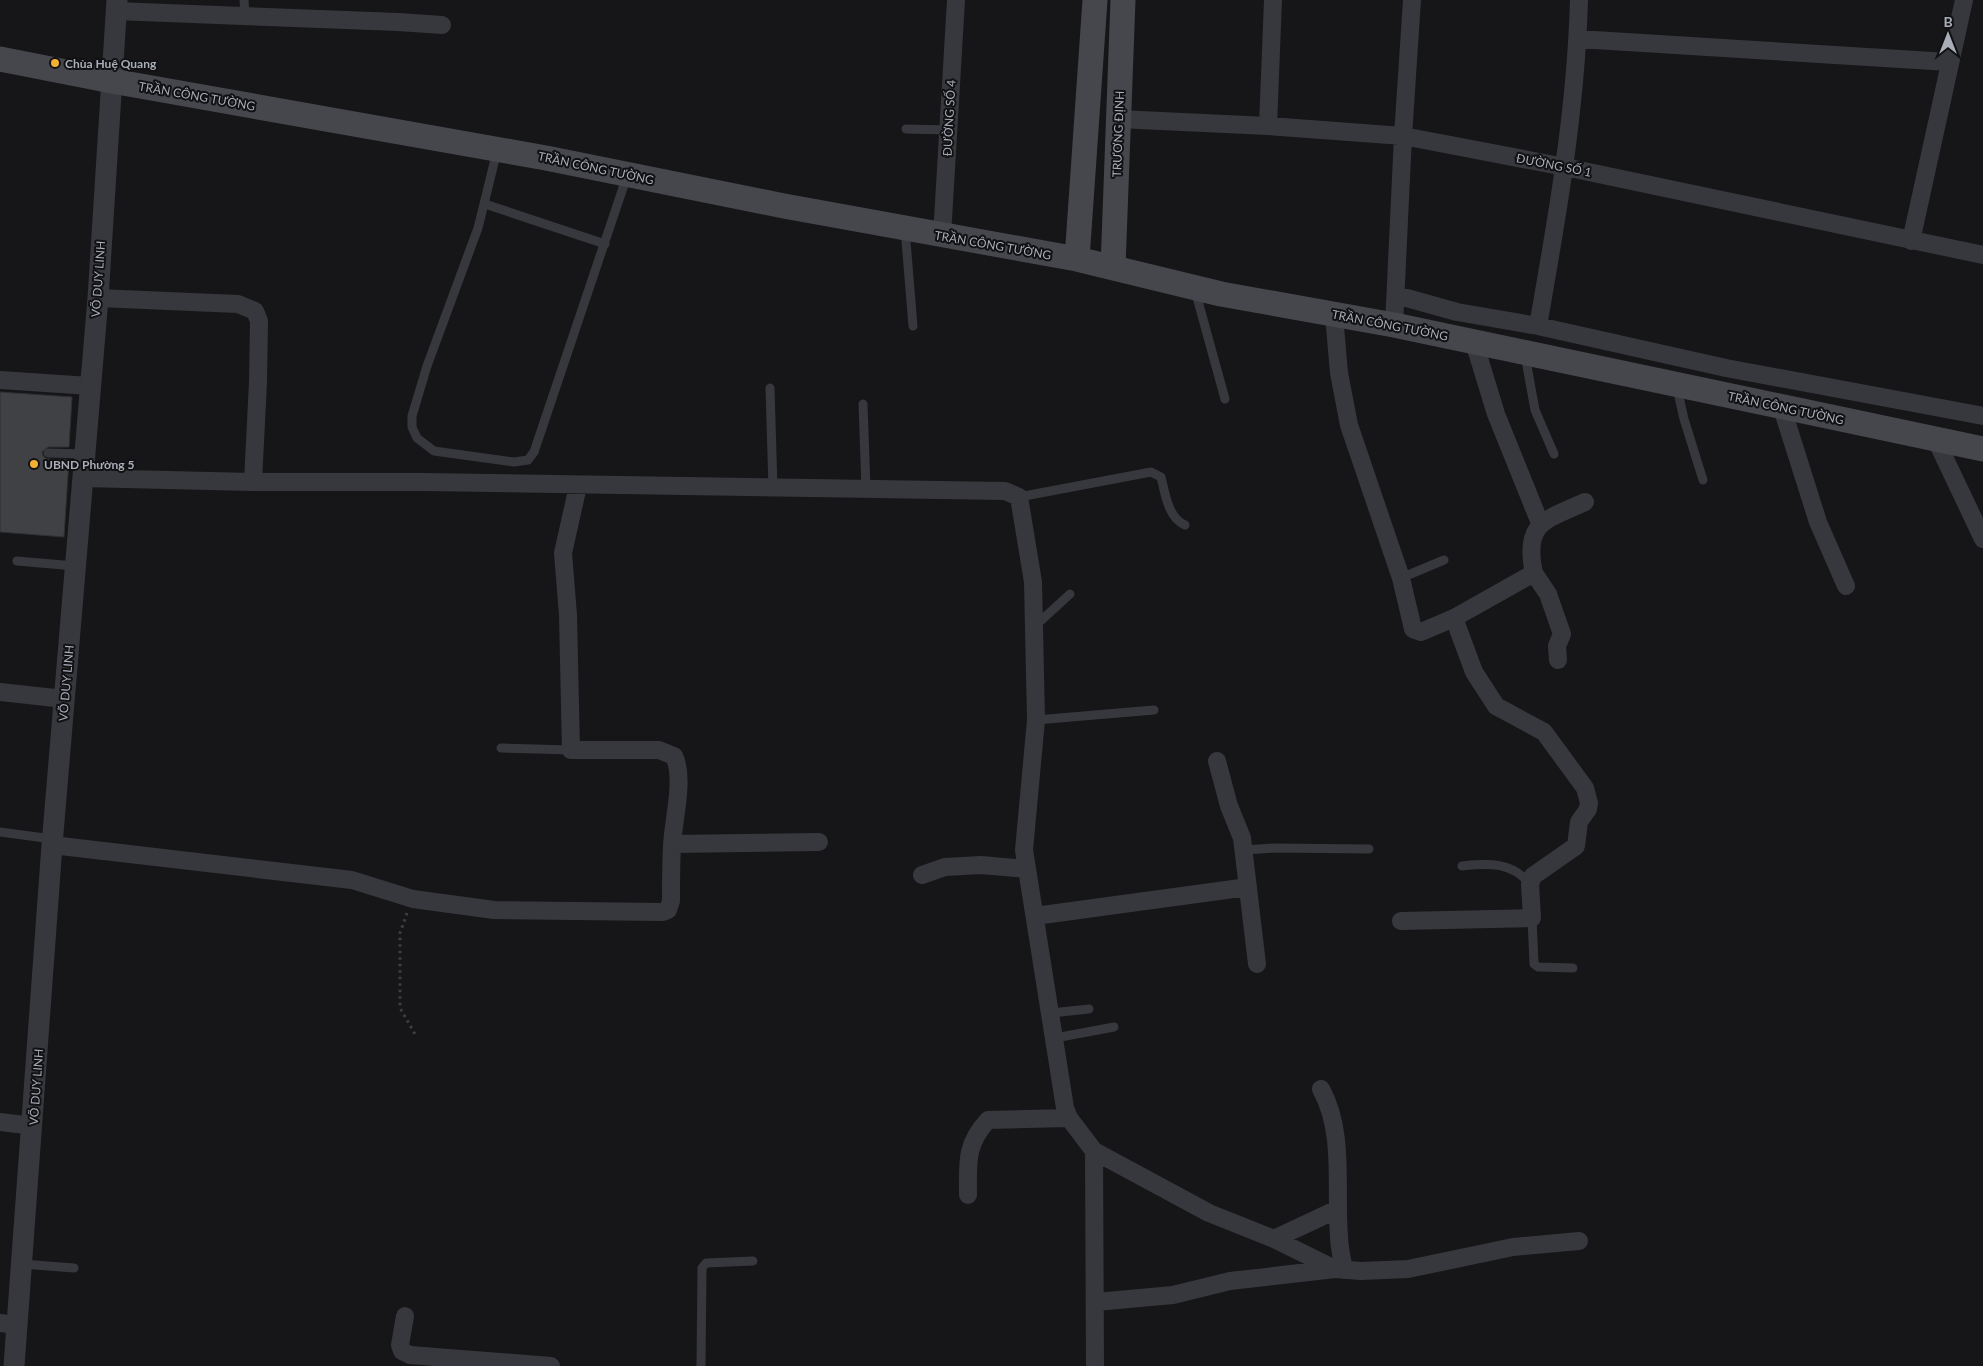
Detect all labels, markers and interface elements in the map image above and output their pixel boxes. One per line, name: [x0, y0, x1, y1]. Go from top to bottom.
north arrow: [1923, 10, 1973, 60]
text: B: [1943, 13, 1953, 30]
place label: Chùa Huệ Quang: [65, 56, 157, 71]
marker: Chùa Huệ Quang: [49, 57, 61, 69]
street label: TRẦN CÔNG TƯỜNG: [137, 78, 257, 114]
street label: ĐƯỜNG SỐ 4: [940, 79, 958, 157]
street label: TRƯƠNG ĐỊNH: [1109, 90, 1127, 178]
street label: TRẦN CÔNG TƯỜNG: [537, 148, 656, 188]
street label: ĐƯỜNG SỐ 1: [1515, 150, 1593, 180]
street label: TRẦN CÔNG TƯỜNG: [933, 227, 1053, 263]
street label: VÕ DUY LINH: [88, 240, 108, 318]
street label: TRẦN CÔNG TƯỜNG: [1331, 306, 1450, 344]
street label: TRẦN CÔNG TƯỜNG: [1727, 388, 1846, 428]
place label: UBND Phường 5: [44, 457, 135, 472]
marker: UBND Phường 5: [28, 458, 40, 470]
street label: VÕ DUY LINH: [55, 644, 77, 722]
street label: VÕ DUY LINH: [26, 1048, 46, 1126]

